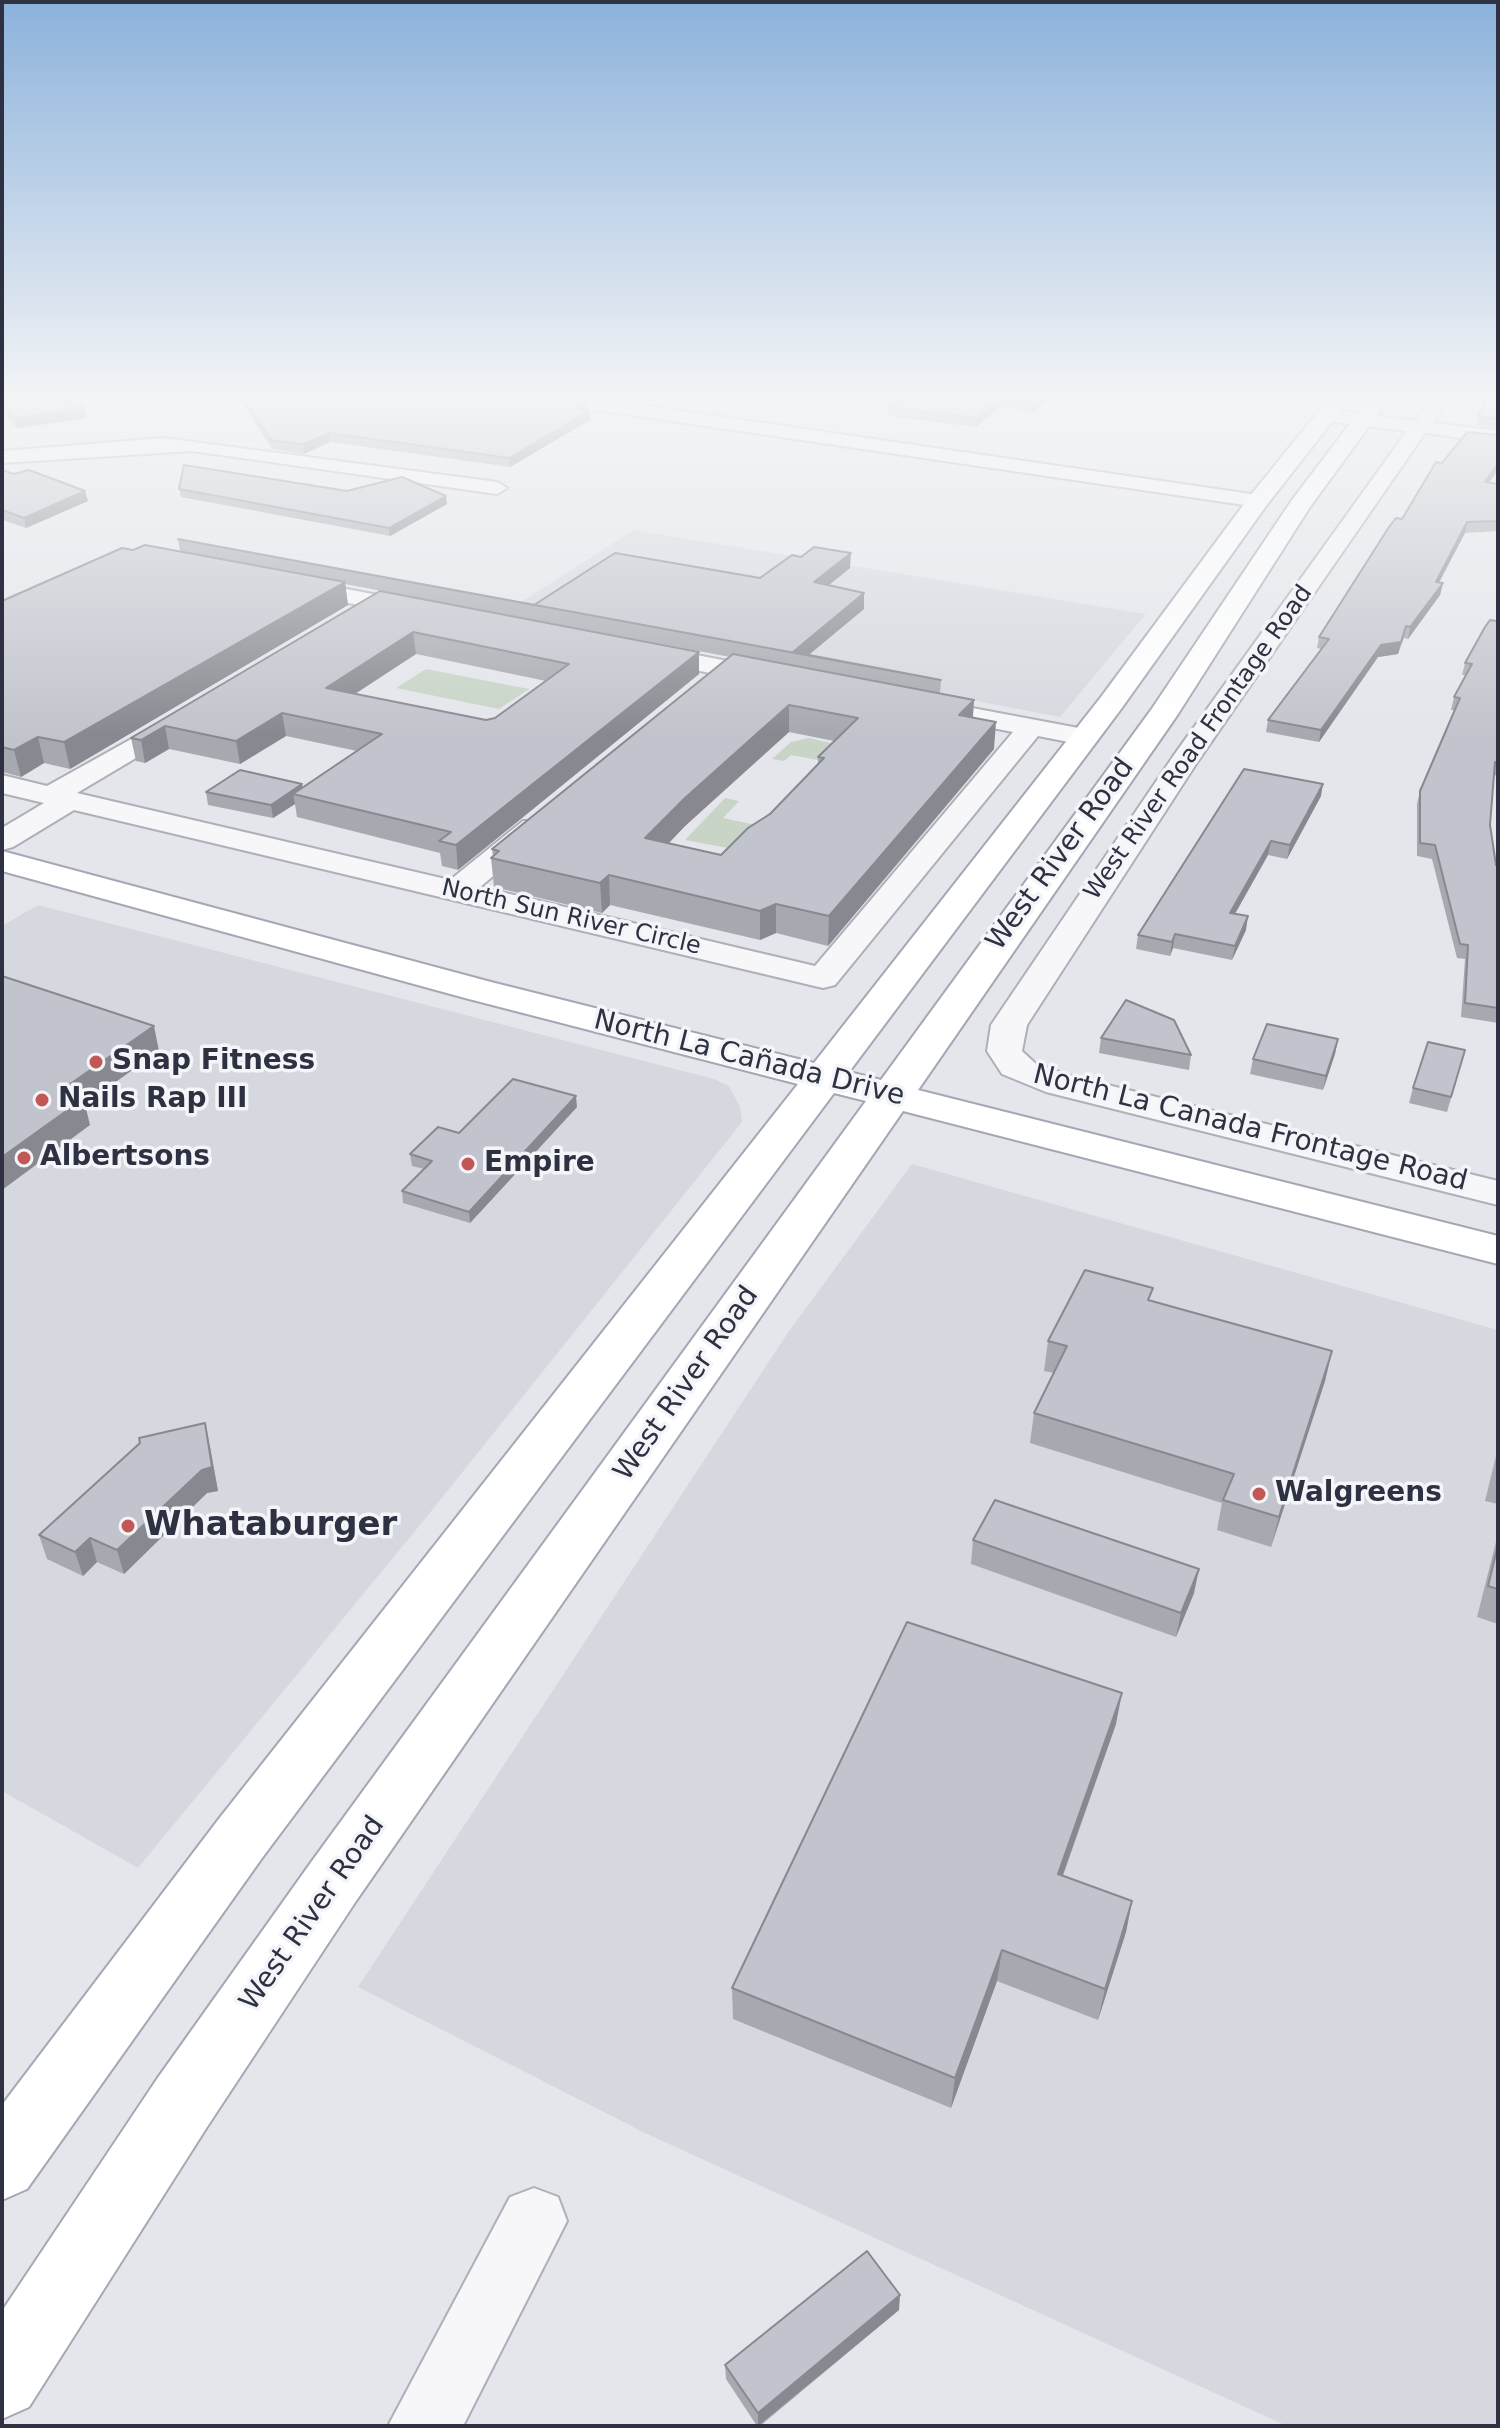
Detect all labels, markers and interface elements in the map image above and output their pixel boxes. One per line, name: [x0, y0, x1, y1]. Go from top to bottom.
street label: West River Road Frontage Road: [1079, 580, 1319, 906]
street label: West River Road: [980, 752, 1142, 958]
street label: North Sun River Circle: [439, 874, 703, 962]
street label: North La Cañada Drive: [590, 1004, 908, 1114]
place label: Snap Fitness: [112, 1045, 315, 1079]
marker: Snap Fitness: [87, 1053, 105, 1071]
street label: North La Canada Frontage Road: [1029, 1059, 1471, 1199]
place label: Nails Rap III: [58, 1083, 247, 1117]
marker: Nails Rap III: [33, 1091, 51, 1109]
place label: Albertsons: [40, 1141, 210, 1175]
place label: Empire: [484, 1147, 595, 1181]
marker: Albertsons: [15, 1149, 33, 1167]
marker: Empire: [459, 1155, 477, 1173]
street label: West River Road: [607, 1280, 767, 1488]
place label: Walgreens: [1275, 1477, 1442, 1511]
marker: Walgreens: [1250, 1485, 1268, 1503]
place label: Whataburger: [144, 1506, 397, 1546]
marker: Whataburger: [119, 1517, 137, 1535]
street label: West River Road: [233, 1810, 393, 2018]

